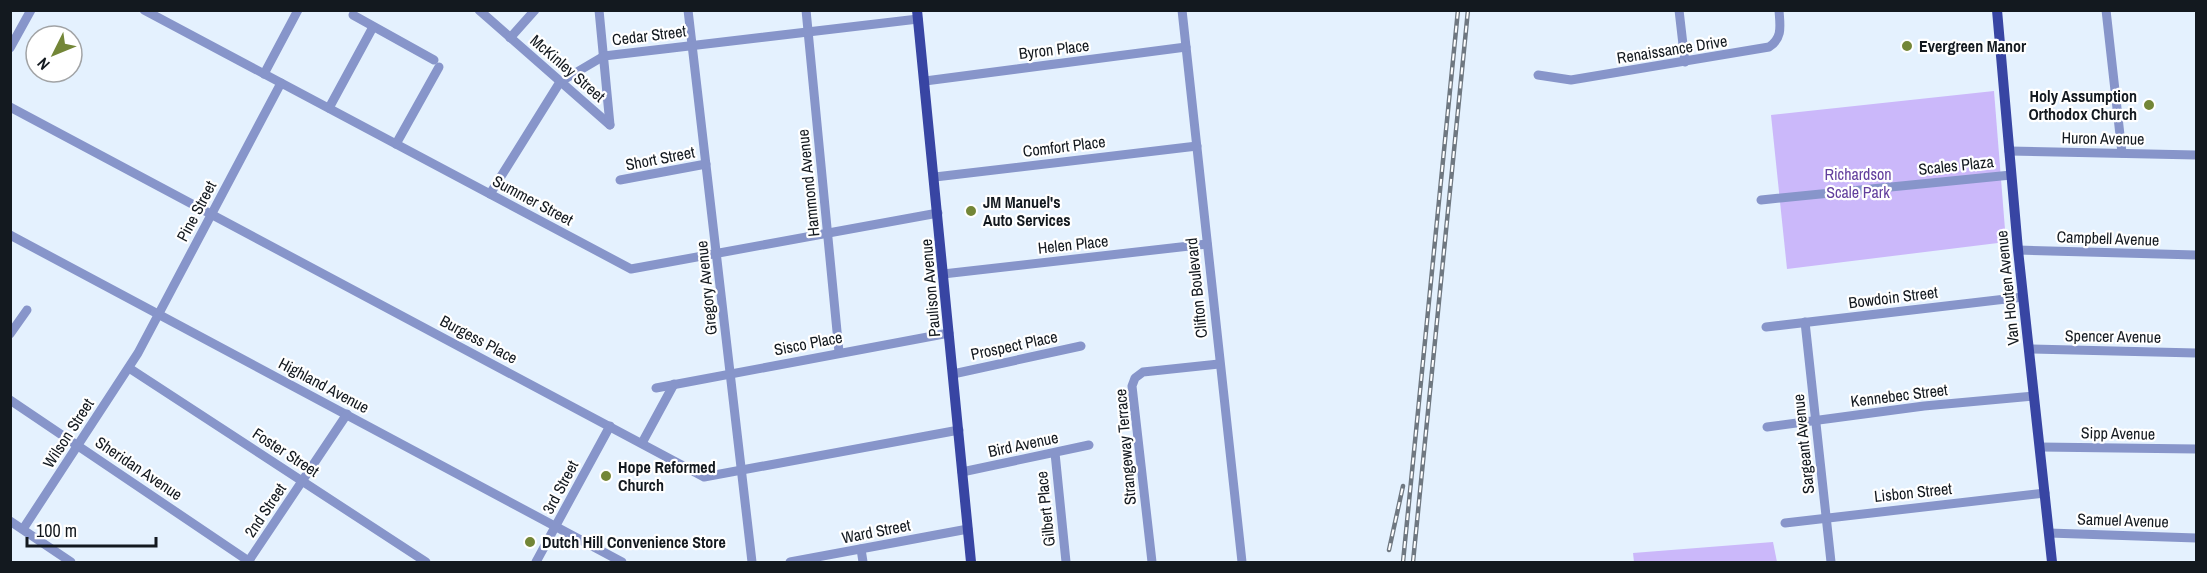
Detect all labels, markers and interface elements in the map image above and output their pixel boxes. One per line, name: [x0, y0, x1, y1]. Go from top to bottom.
street label: Cedar Street: [611, 20, 688, 50]
north arrow: [24, 24, 84, 84]
street label: McKinley Street: [526, 29, 610, 107]
street label: Renaissance Drive: [1615, 29, 1729, 69]
street label: Byron Place: [1018, 34, 1090, 64]
place label: Evergreen Manor: [1919, 35, 2027, 57]
marker: Evergreen Manor: [1900, 39, 1914, 53]
text: N: [32, 53, 54, 75]
place label: Holy Assumption Orthodox Church: [2028, 85, 2137, 125]
marker: Holy Assumption Orthodox Church: [2142, 98, 2156, 112]
street label: Huron Avenue: [2061, 126, 2145, 150]
street label: Hammond Avenue: [791, 128, 825, 238]
street label: Comfort Place: [1021, 130, 1107, 162]
street label: Short Street: [624, 140, 697, 175]
street label: Scales Plaza: [1917, 150, 1996, 180]
park label: Richardson Scale Park: [1824, 163, 1892, 203]
street label: Summer Street: [489, 170, 577, 231]
street label: Pine Street: [171, 177, 221, 245]
place label: JM Manuel's Auto Services: [983, 191, 1071, 231]
marker: JM Manuel's Auto Services: [964, 204, 978, 218]
street label: Campbell Avenue: [2056, 225, 2160, 251]
street label: Helen Place: [1037, 229, 1109, 259]
street label: Van Houten Avenue: [1990, 229, 2024, 347]
street label: Clifton Boulevard: [1180, 237, 1212, 339]
street label: Paulison Avenue: [915, 238, 945, 338]
street label: Gregory Avenue: [690, 240, 722, 336]
street label: Bowdoin Street: [1847, 281, 1939, 313]
street label: Burgess Place: [436, 309, 522, 369]
street label: Spencer Avenue: [2065, 324, 2161, 348]
street label: Prospect Place: [969, 325, 1059, 365]
street label: Sisco Place: [772, 326, 844, 360]
street label: Highland Avenue: [275, 352, 373, 418]
street label: Kennebec Street: [1849, 378, 1949, 412]
street label: Strangeway Terrace: [1109, 388, 1141, 506]
street label: Sargeant Avenue: [1787, 393, 1819, 495]
street label: Wilson Street: [37, 394, 99, 472]
street label: Sipp Avenue: [2081, 421, 2155, 445]
street label: Foster Street: [248, 422, 324, 482]
street label: Bird Avenue: [986, 426, 1060, 462]
street label: Sheridan Avenue: [91, 431, 187, 505]
street label: 3rd Street: [537, 456, 583, 518]
place label: Hope Reformed Church: [618, 456, 716, 496]
marker: Hope Reformed Church: [599, 469, 613, 483]
street label: Gilbert Place: [1030, 470, 1060, 548]
street label: Lisbon Street: [1873, 477, 1953, 507]
street label: 2nd Street: [239, 478, 291, 541]
street label: Samuel Avenue: [2077, 507, 2169, 533]
scale bar: [27, 510, 156, 548]
street label: Ward Street: [840, 514, 913, 548]
text: 100 m: [36, 518, 77, 543]
place label: Dutch Hill Convenience Store: [542, 531, 726, 553]
marker: Dutch Hill Convenience Store: [523, 535, 537, 549]

